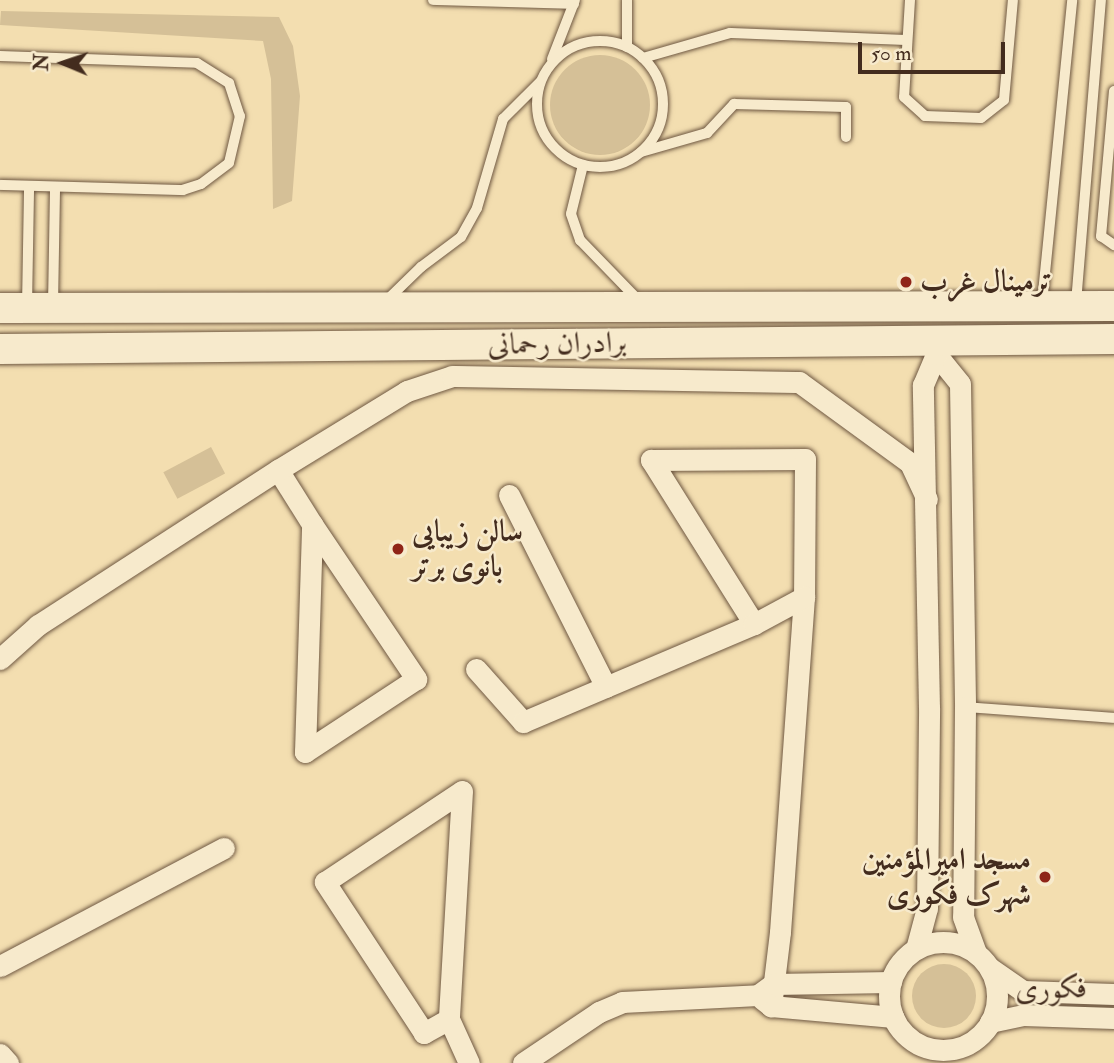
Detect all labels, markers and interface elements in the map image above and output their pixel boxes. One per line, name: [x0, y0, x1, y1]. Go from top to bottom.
north arrow: [28, 28, 98, 98]
scale bar: [862, 28, 1009, 72]
text: 50 m: [871, 40, 912, 67]
text: N: [30, 53, 54, 71]
place label: ترمینال غرب: [920, 264, 1052, 300]
marker: ترمینال غرب: [898, 274, 914, 290]
street label: برادران رحمانی: [487, 325, 627, 363]
place label: سالن زیبایی بانوی برتر: [412, 514, 523, 584]
marker: سالن زیبایی بانوی برتر: [390, 541, 406, 557]
place label: مسجد امیرالمؤمنین شهرک فکوری: [862, 842, 1031, 912]
marker: مسجد امیرالمؤمنین شهرک فکوری: [1037, 869, 1053, 885]
street label: فکوری: [1015, 970, 1087, 1008]

